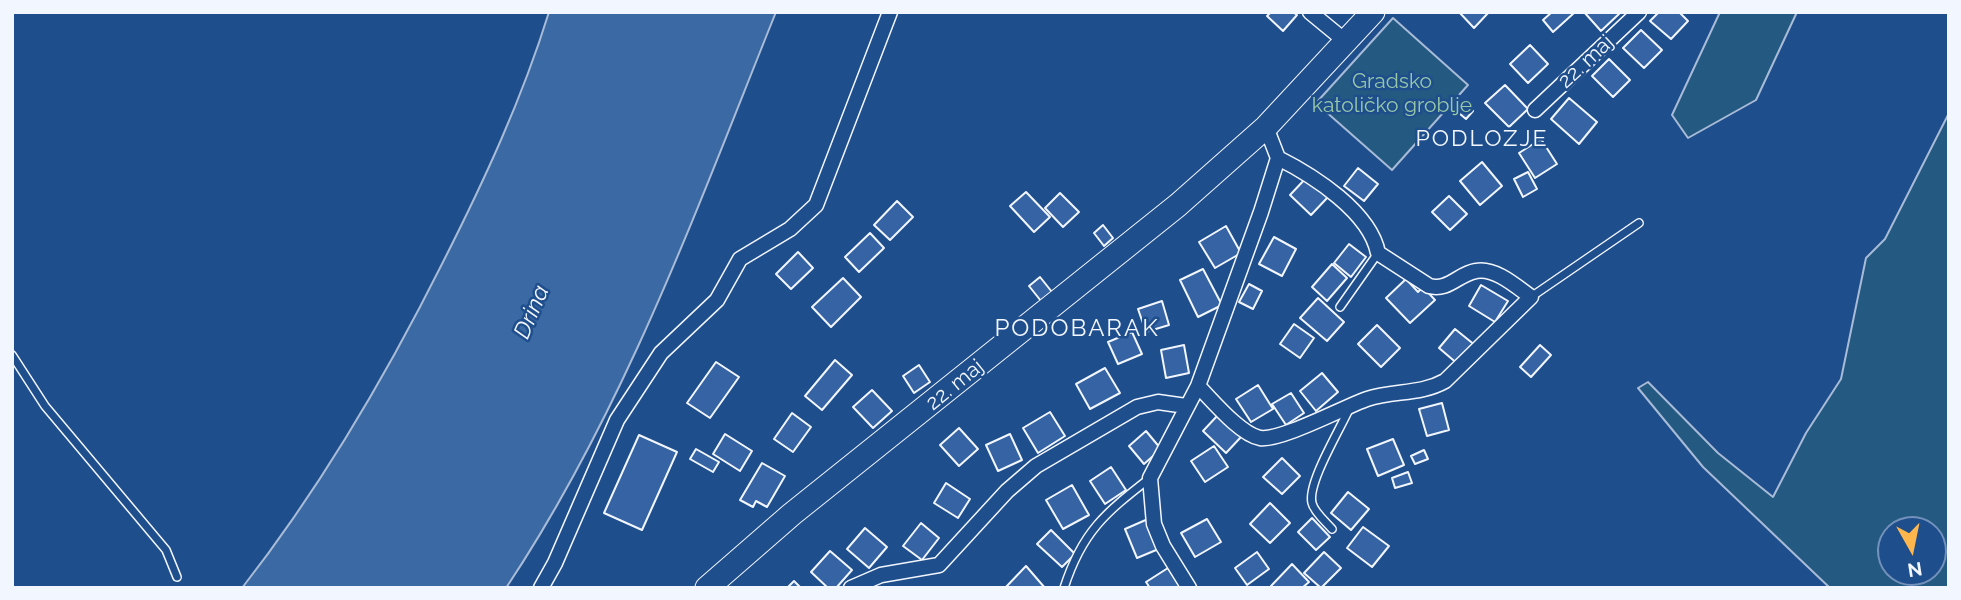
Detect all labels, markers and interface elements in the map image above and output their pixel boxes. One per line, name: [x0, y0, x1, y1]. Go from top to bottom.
street label: 22. maj: [1553, 30, 1619, 94]
park label: Gradsko katoličko groblje: [1312, 69, 1472, 119]
district label: PODLOZJE: [1416, 125, 1548, 153]
water label: Drina: [508, 281, 556, 343]
district label: PODOBARAK: [996, 315, 1158, 343]
street label: 22. maj: [921, 354, 989, 416]
north arrow: [1877, 516, 1947, 586]
text: N: [1906, 558, 1924, 582]

